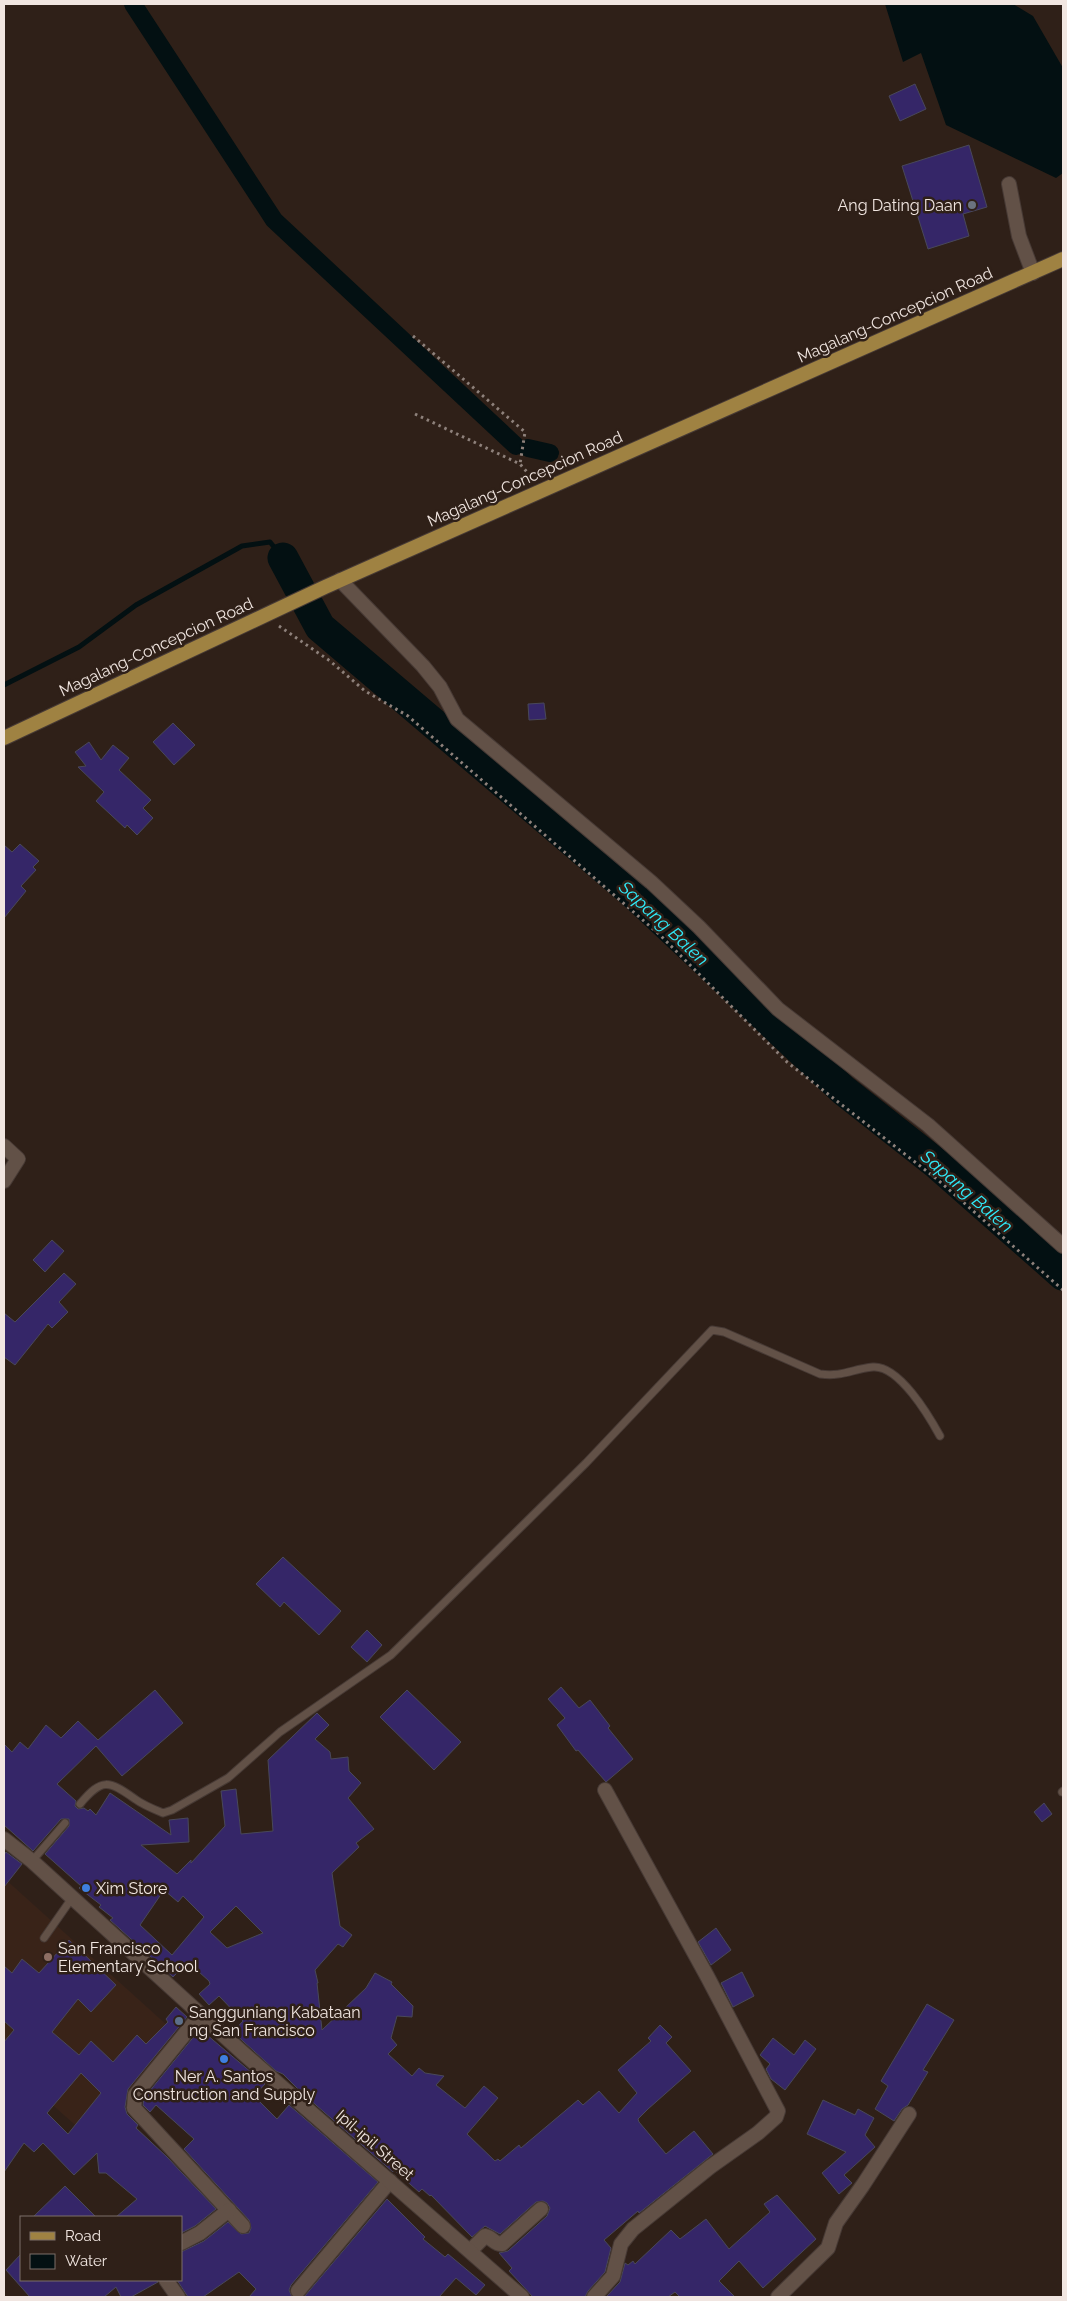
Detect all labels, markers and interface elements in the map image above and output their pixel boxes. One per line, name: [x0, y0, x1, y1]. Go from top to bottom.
place label: Ang Dating Daan: [838, 196, 962, 215]
marker: Ang Dating Daan: [966, 199, 978, 211]
street label: Magalang-Concepcion Road: [794, 263, 996, 367]
street label: Magalang-Concepcion Road: [424, 427, 626, 531]
street label: Magalang-Concepcion Road: [56, 594, 256, 700]
water label: Sapang Balen: [614, 876, 713, 970]
water label: Sapang Balen: [916, 1145, 1017, 1237]
place label: Xim Store: [96, 1879, 167, 1898]
marker: Xim Store: [80, 1882, 92, 1894]
place label: San Francisco Elementary School: [58, 1939, 199, 1976]
marker: San Francisco Elementary School: [42, 1951, 54, 1963]
place label: Sangguniang Kabataan ng San Francisco: [189, 2003, 361, 2040]
marker: Sangguniang Kabataan ng San Francisco: [173, 2015, 185, 2027]
marker: Ner A. Santos Construction and Supply: [218, 2053, 230, 2065]
place label: Ner A. Santos Construction and Supply: [133, 2067, 316, 2104]
street label: Ipil-ipil Street: [332, 2106, 418, 2185]
legend: [20, 2216, 182, 2281]
text: Road: [65, 2227, 101, 2245]
text: Water: [65, 2252, 108, 2270]

